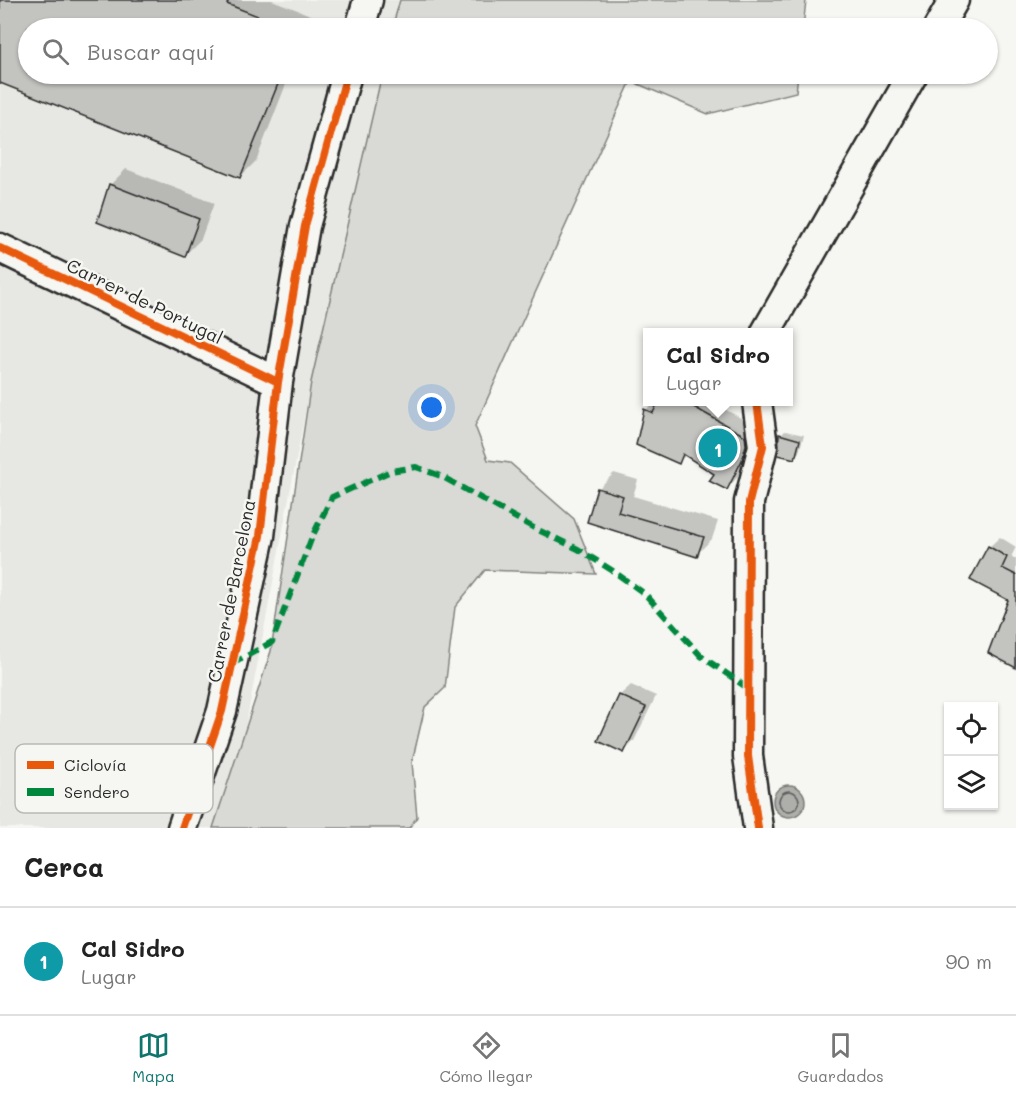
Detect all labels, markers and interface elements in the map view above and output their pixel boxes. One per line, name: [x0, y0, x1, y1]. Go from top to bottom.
search box: [18, 18, 998, 84]
icon: search: [39, 35, 72, 68]
text: Buscar aquí: [87, 37, 215, 66]
street label: Carrer de Portugal: [63, 253, 227, 349]
popup: [643, 328, 793, 406]
text: Cal Sidro: [666, 340, 770, 369]
text: Lugar: [666, 369, 722, 395]
your location: [417, 393, 446, 422]
pin: 1: [698, 426, 738, 470]
street label: Carrer de Barcelona: [201, 497, 261, 685]
map controls: [944, 702, 998, 810]
button: locate: [944, 702, 998, 756]
legend: [15, 744, 213, 813]
text: Ciclovía: [64, 754, 127, 775]
button: layers: [944, 756, 998, 810]
text: Sendero: [64, 781, 129, 802]
text: Cerca: [24, 850, 104, 884]
text: Cal Sidro: [81, 934, 185, 963]
text: 1: [39, 948, 48, 974]
text: 90 m: [946, 948, 992, 974]
text: Lugar: [81, 963, 137, 989]
tab: Mapa: [132, 1029, 175, 1086]
tab: Cómo llegar: [439, 1029, 533, 1086]
tab: Guardados: [798, 1029, 884, 1086]

